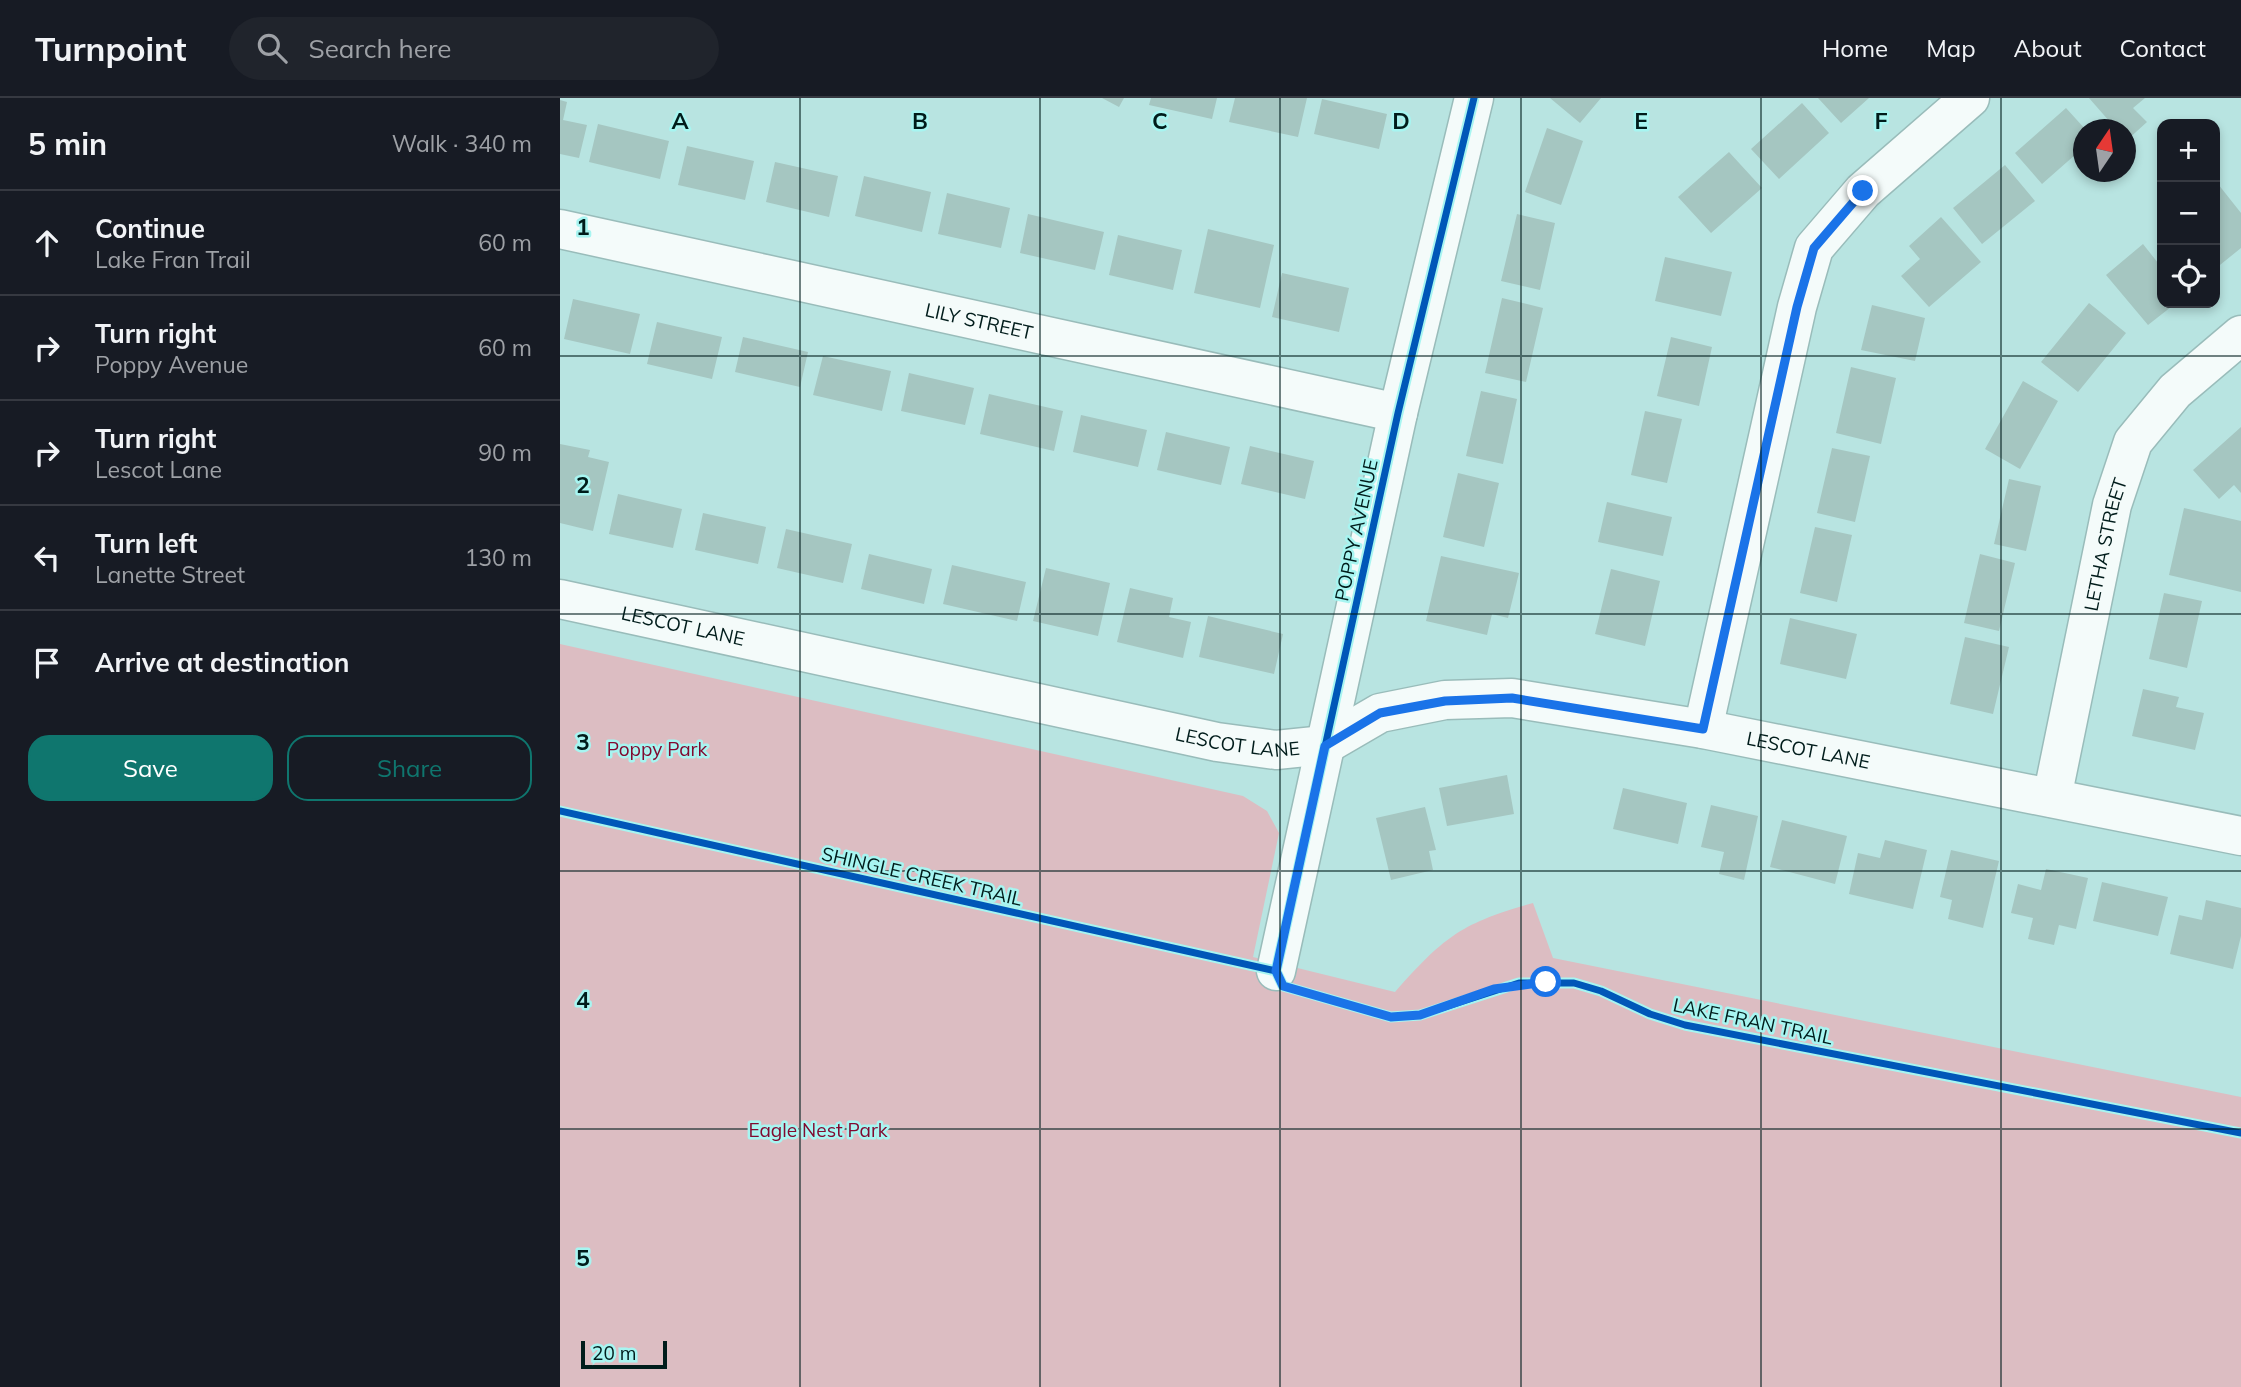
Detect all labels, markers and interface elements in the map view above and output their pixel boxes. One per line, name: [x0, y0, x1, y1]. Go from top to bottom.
search box: [229, 17, 719, 80]
text: Turnpoint: [35, 28, 187, 69]
icon: search: [253, 29, 291, 67]
text: Search here: [309, 32, 451, 65]
text: Home: [1822, 33, 1888, 63]
text: Map: [1926, 33, 1976, 63]
text: About: [2014, 33, 2082, 63]
text: Contact: [2120, 33, 2206, 63]
text: A: [671, 106, 689, 135]
text: B: [912, 106, 928, 135]
text: C: [1152, 106, 1168, 135]
text: D: [1392, 106, 1410, 135]
text: E: [1634, 106, 1648, 135]
text: F: [1874, 106, 1888, 135]
north arrow: [2073, 119, 2136, 182]
map controls: [2157, 119, 2220, 308]
button: +: [2157, 119, 2220, 182]
text: 5 min: [28, 125, 107, 163]
text: Walk · 340 m: [392, 129, 532, 158]
route end: [1847, 175, 1878, 206]
button: −: [2157, 182, 2220, 245]
text: Continue: [95, 212, 205, 245]
text: 1: [576, 212, 590, 241]
icon: ahead: [28, 224, 66, 262]
text: 60 m: [478, 228, 532, 257]
text: Lake Fran Trail: [95, 245, 251, 274]
button: locate: [2157, 245, 2220, 308]
street label: LILY STREET: [923, 298, 1036, 345]
text: Turn right: [95, 317, 216, 350]
icon: right: [28, 329, 66, 367]
text: 60 m: [478, 333, 532, 362]
text: Poppy Avenue: [95, 350, 248, 379]
text: Turn right: [95, 422, 216, 455]
icon: right: [28, 434, 66, 472]
text: 90 m: [478, 438, 532, 467]
text: Lescot Lane: [95, 455, 222, 484]
street label: POPPY AVENUE: [1329, 457, 1383, 603]
text: 2: [576, 470, 590, 499]
street label: LETHA STREET: [2079, 474, 2132, 613]
text: Turn left: [95, 527, 197, 560]
icon: left: [28, 539, 66, 577]
text: 130 m: [464, 543, 532, 572]
text: Lanette Street: [95, 560, 245, 589]
street label: LESCOT LANE: [619, 601, 747, 651]
icon: arrive: [28, 644, 66, 682]
text: Arrive at destination: [95, 646, 350, 679]
street label: LESCOT LANE: [1173, 721, 1301, 762]
street label: LESCOT LANE: [1744, 726, 1872, 774]
text: 3: [576, 727, 590, 756]
button: Save: [28, 735, 273, 801]
button: Share: [287, 735, 532, 801]
park label: Poppy Park: [607, 737, 707, 761]
street label: SHINGLE CREEK TRAIL: [819, 841, 1025, 911]
route start: [1530, 966, 1561, 997]
text: 4: [576, 985, 590, 1014]
street label: LAKE FRAN TRAIL: [1671, 992, 1836, 1050]
park label: Eagle Nest Park: [748, 1118, 888, 1142]
text: 5: [576, 1243, 590, 1272]
scale bar: [581, 1338, 667, 1370]
text: 20 m: [592, 1341, 636, 1365]

